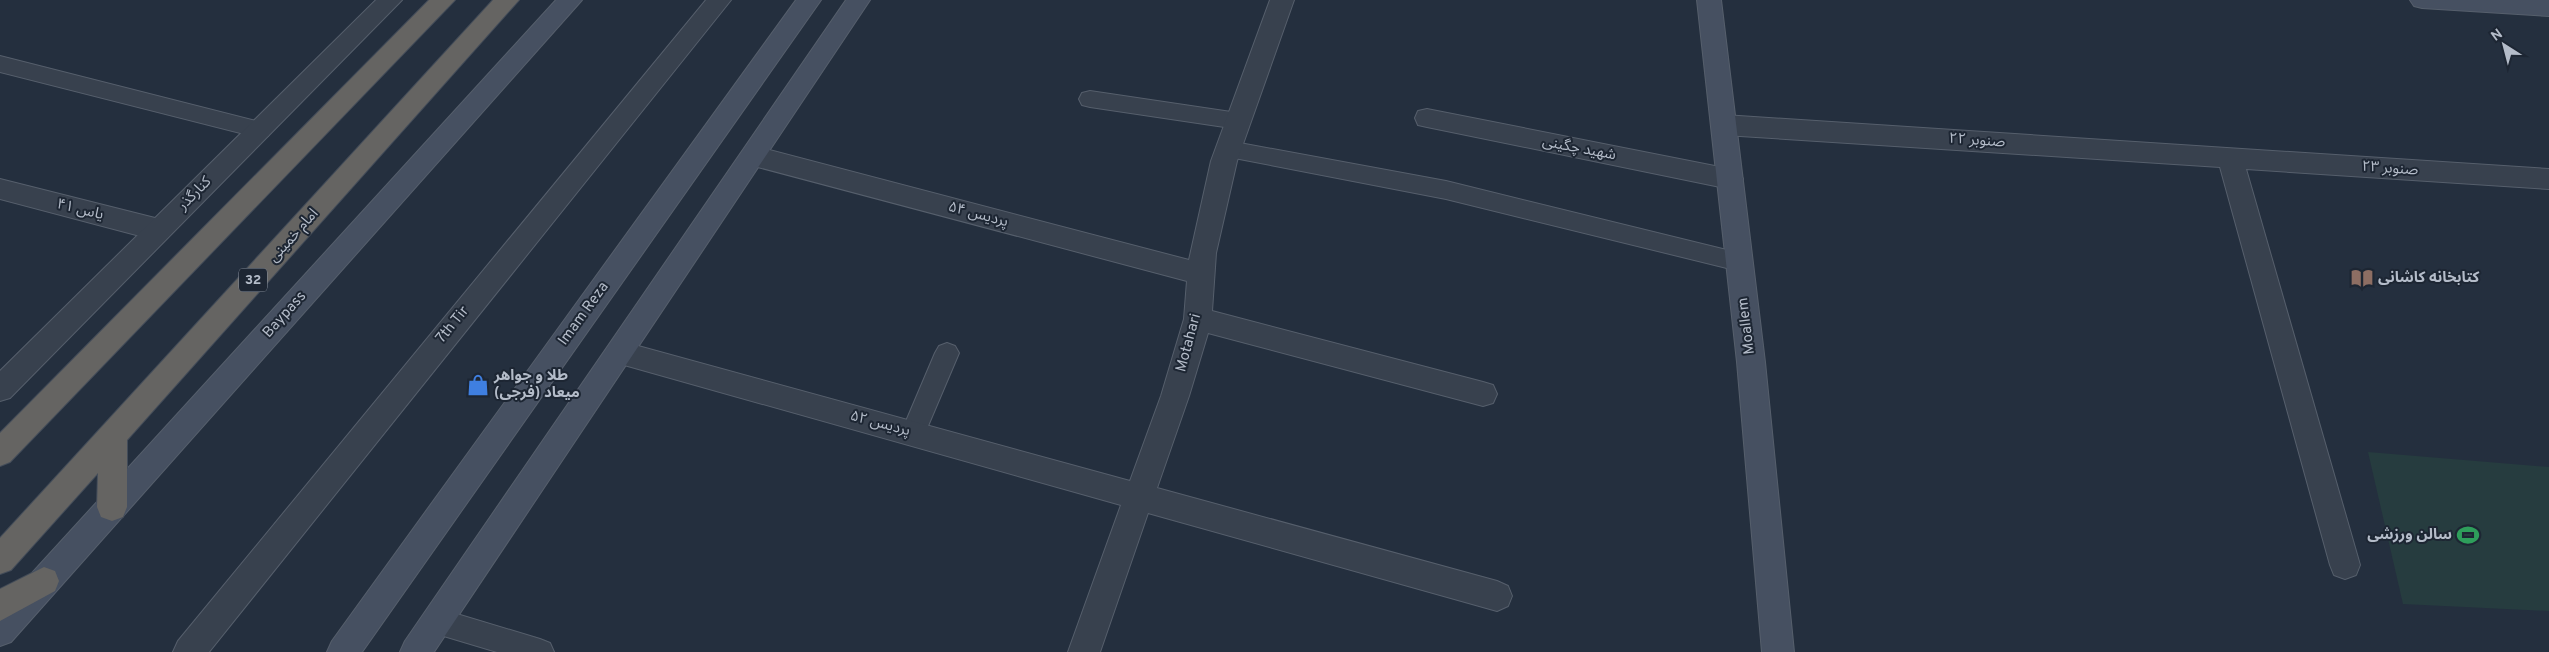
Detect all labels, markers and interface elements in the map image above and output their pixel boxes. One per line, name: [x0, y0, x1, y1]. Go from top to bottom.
north arrow: [2479, 20, 2529, 70]
text: N: [2488, 26, 2506, 46]
street label: صنوبر ۲۲: [1948, 130, 2006, 152]
street label: شهید چگینی: [1541, 133, 1618, 165]
street label: صنوبر ۲۳: [2361, 158, 2419, 180]
street label: کنارگذر: [173, 172, 217, 216]
street label: یاس ۴۱: [55, 195, 105, 225]
street label: پردیس ۵۴: [946, 198, 1010, 232]
street label: امام خمینی: [265, 205, 323, 267]
library icon: کتابخانه کاشانی: [2349, 265, 2375, 291]
road number: 32: [239, 268, 267, 292]
place label: کتابخانه کاشانی: [2378, 269, 2479, 288]
street label: Imam Reza: [554, 278, 614, 350]
street label: Baypass: [259, 288, 311, 342]
street label: Moallem: [1734, 296, 1760, 356]
street label: 7th Tir: [432, 302, 474, 347]
street label: Motahari: [1172, 312, 1206, 374]
place label: طلا و جواهر میعاد (فرجی): [493, 367, 580, 403]
shop icon: طلا و جواهر میعاد (فرجی): [465, 372, 491, 398]
street label: پردیس ۵۲: [848, 407, 912, 441]
sports icon: سالن ورزشی: [2455, 522, 2481, 548]
place label: سالن ورزشی: [2367, 526, 2452, 545]

